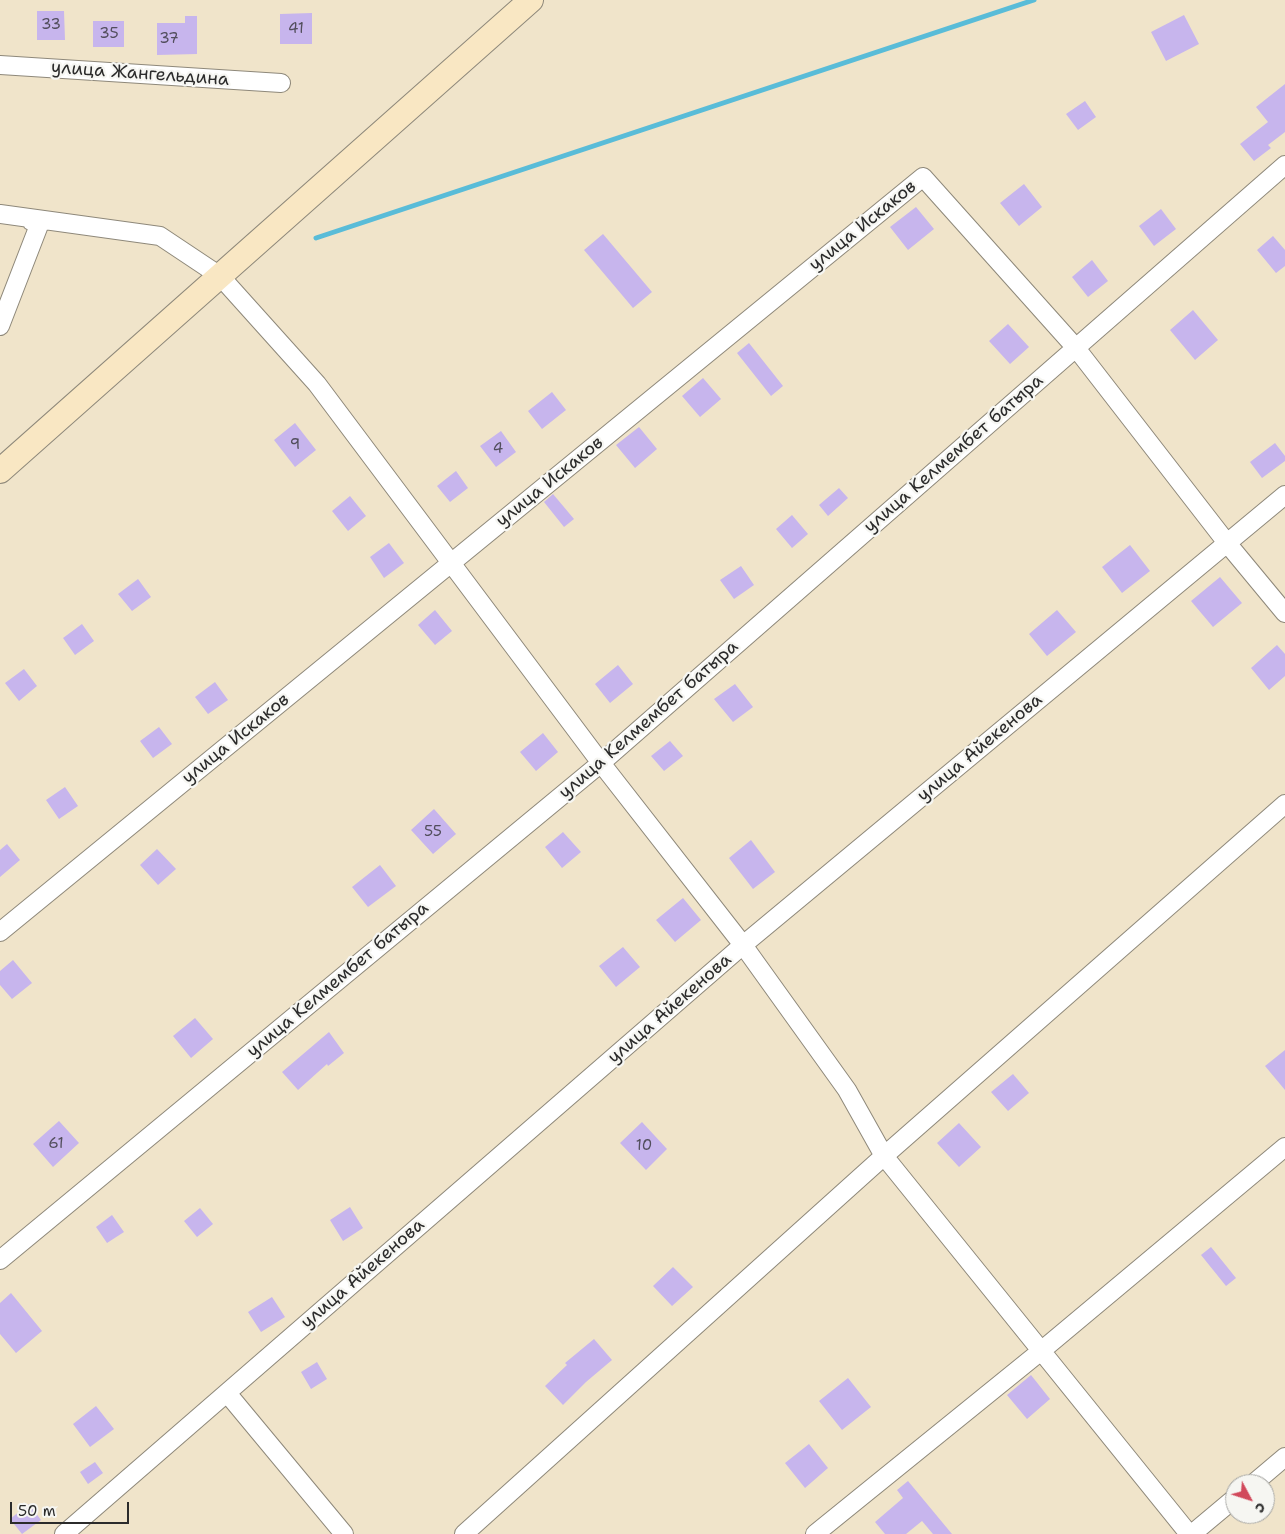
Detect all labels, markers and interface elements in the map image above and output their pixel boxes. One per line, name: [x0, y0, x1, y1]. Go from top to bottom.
house number: 33: [41, 16, 61, 34]
house number: 41: [288, 20, 304, 38]
house number: 35: [99, 25, 119, 43]
house number: 37: [159, 30, 179, 48]
street label: улица Жангельдина: [50, 57, 230, 91]
street label: улица Искаков: [805, 176, 921, 276]
street label: улица Келмембет батыра: [860, 370, 1048, 538]
street label: улица Искаков: [492, 432, 608, 532]
house number: 9: [290, 436, 300, 454]
house number: 4: [493, 440, 503, 458]
street label: улица Келмембет батыра: [555, 636, 743, 804]
street label: улица Искаков: [178, 689, 294, 789]
street label: улица Айекенова: [913, 689, 1047, 807]
house number: 55: [424, 823, 442, 841]
street label: улица Келмембет батыра: [243, 898, 433, 1062]
street label: улица Айекенова: [604, 949, 736, 1069]
house number: 61: [48, 1135, 64, 1153]
house number: 10: [636, 1137, 652, 1155]
street label: улица Айекенова: [297, 1214, 429, 1334]
north arrow: [1225, 1474, 1275, 1524]
scale bar: [12, 1492, 131, 1524]
text: С: [1251, 1499, 1270, 1517]
text: 50 m: [18, 1501, 56, 1521]

